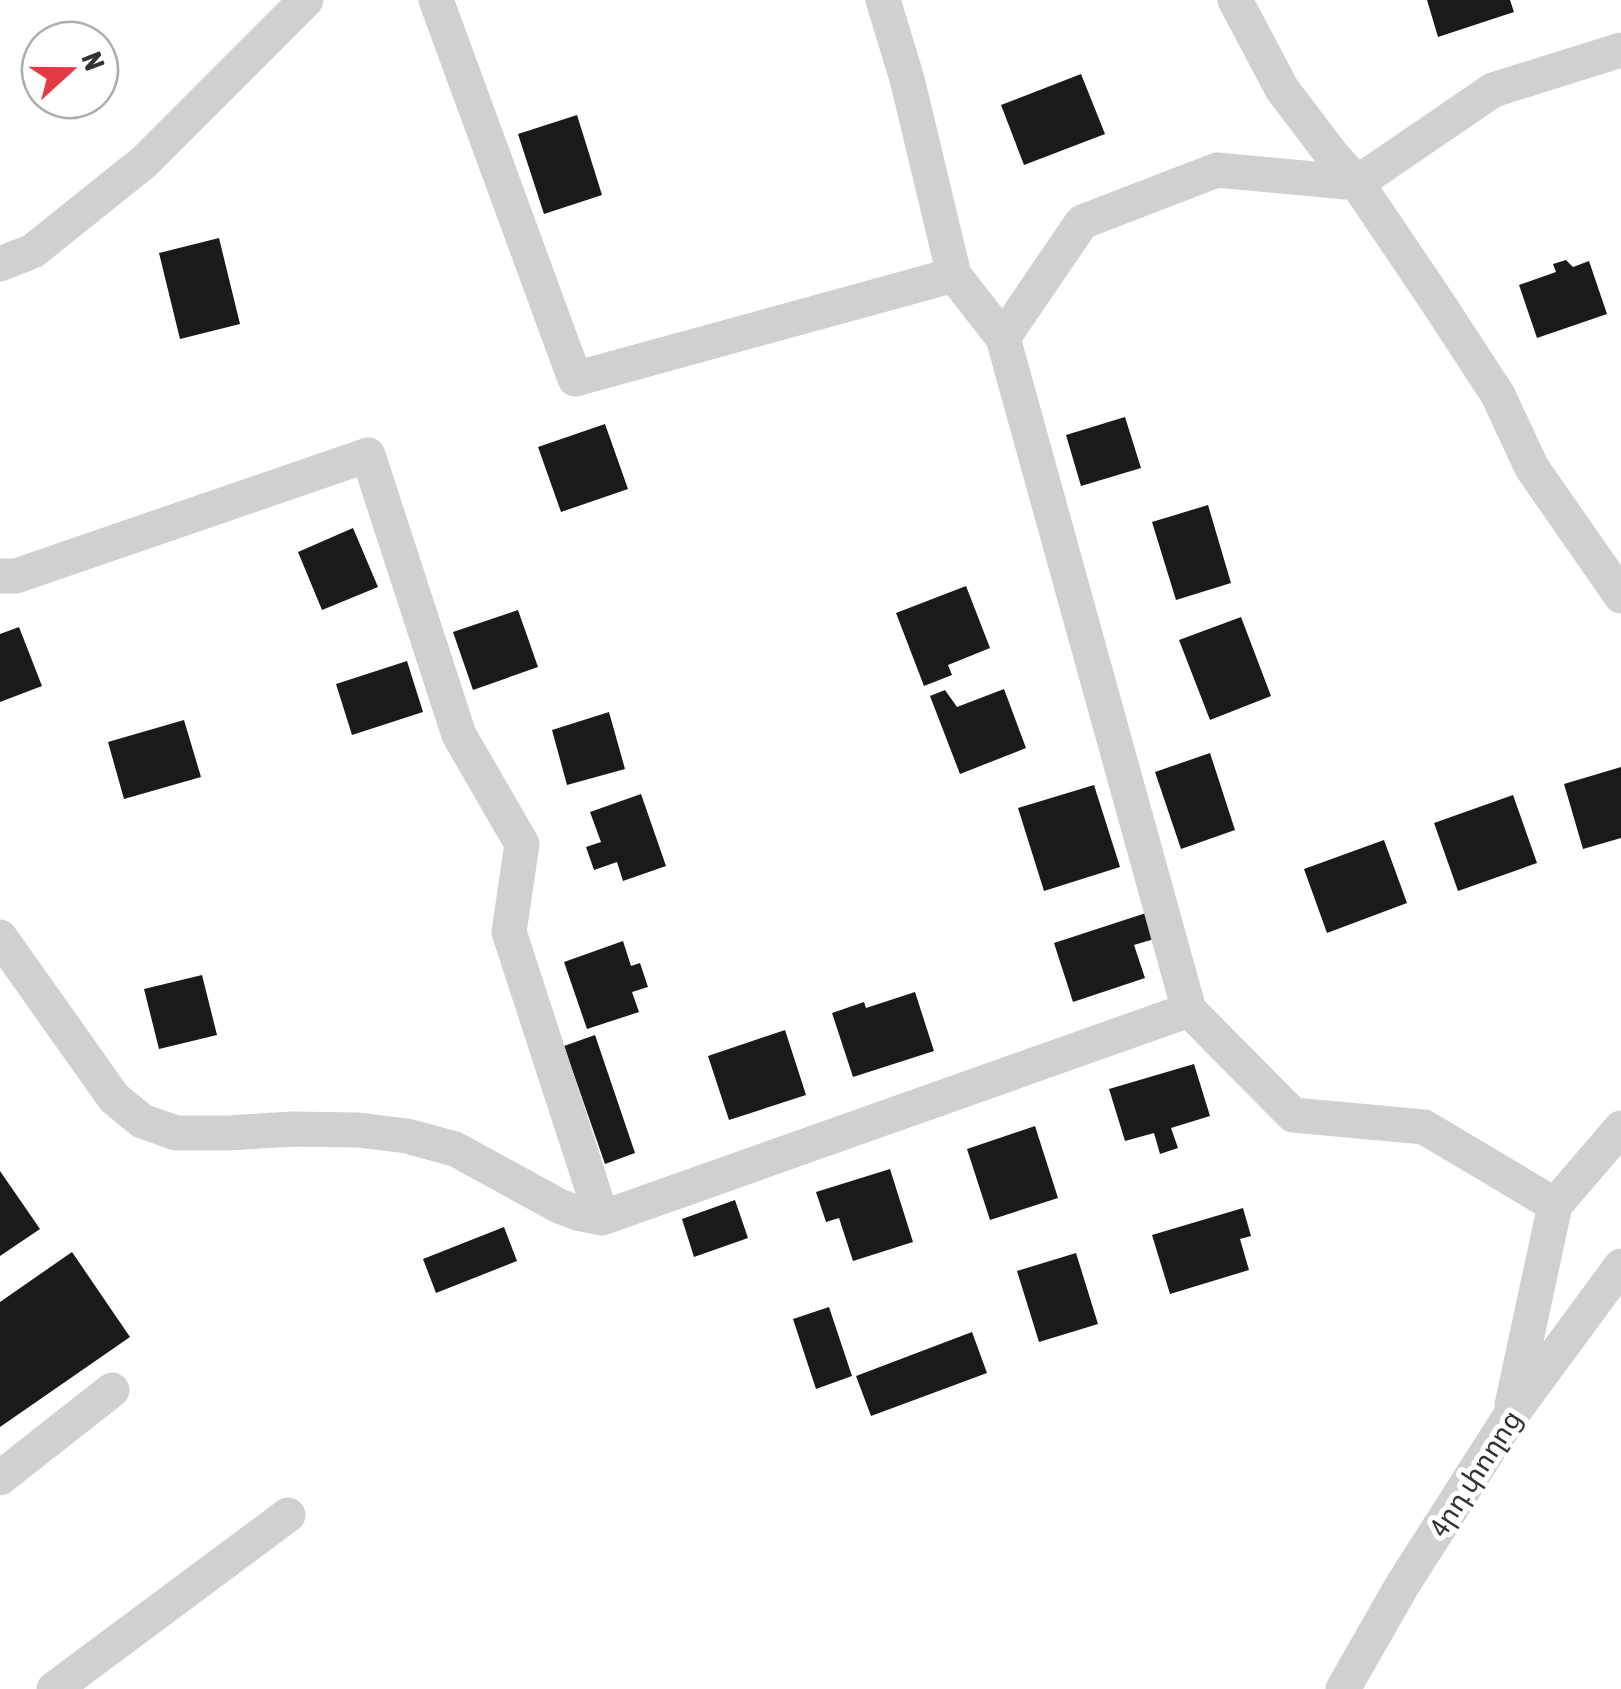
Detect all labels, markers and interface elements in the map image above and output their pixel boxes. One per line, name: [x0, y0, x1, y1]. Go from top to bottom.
north arrow: [20, 20, 120, 120]
text: N: [75, 48, 111, 74]
street label: 4րդ փողոց: [1422, 1404, 1528, 1543]

